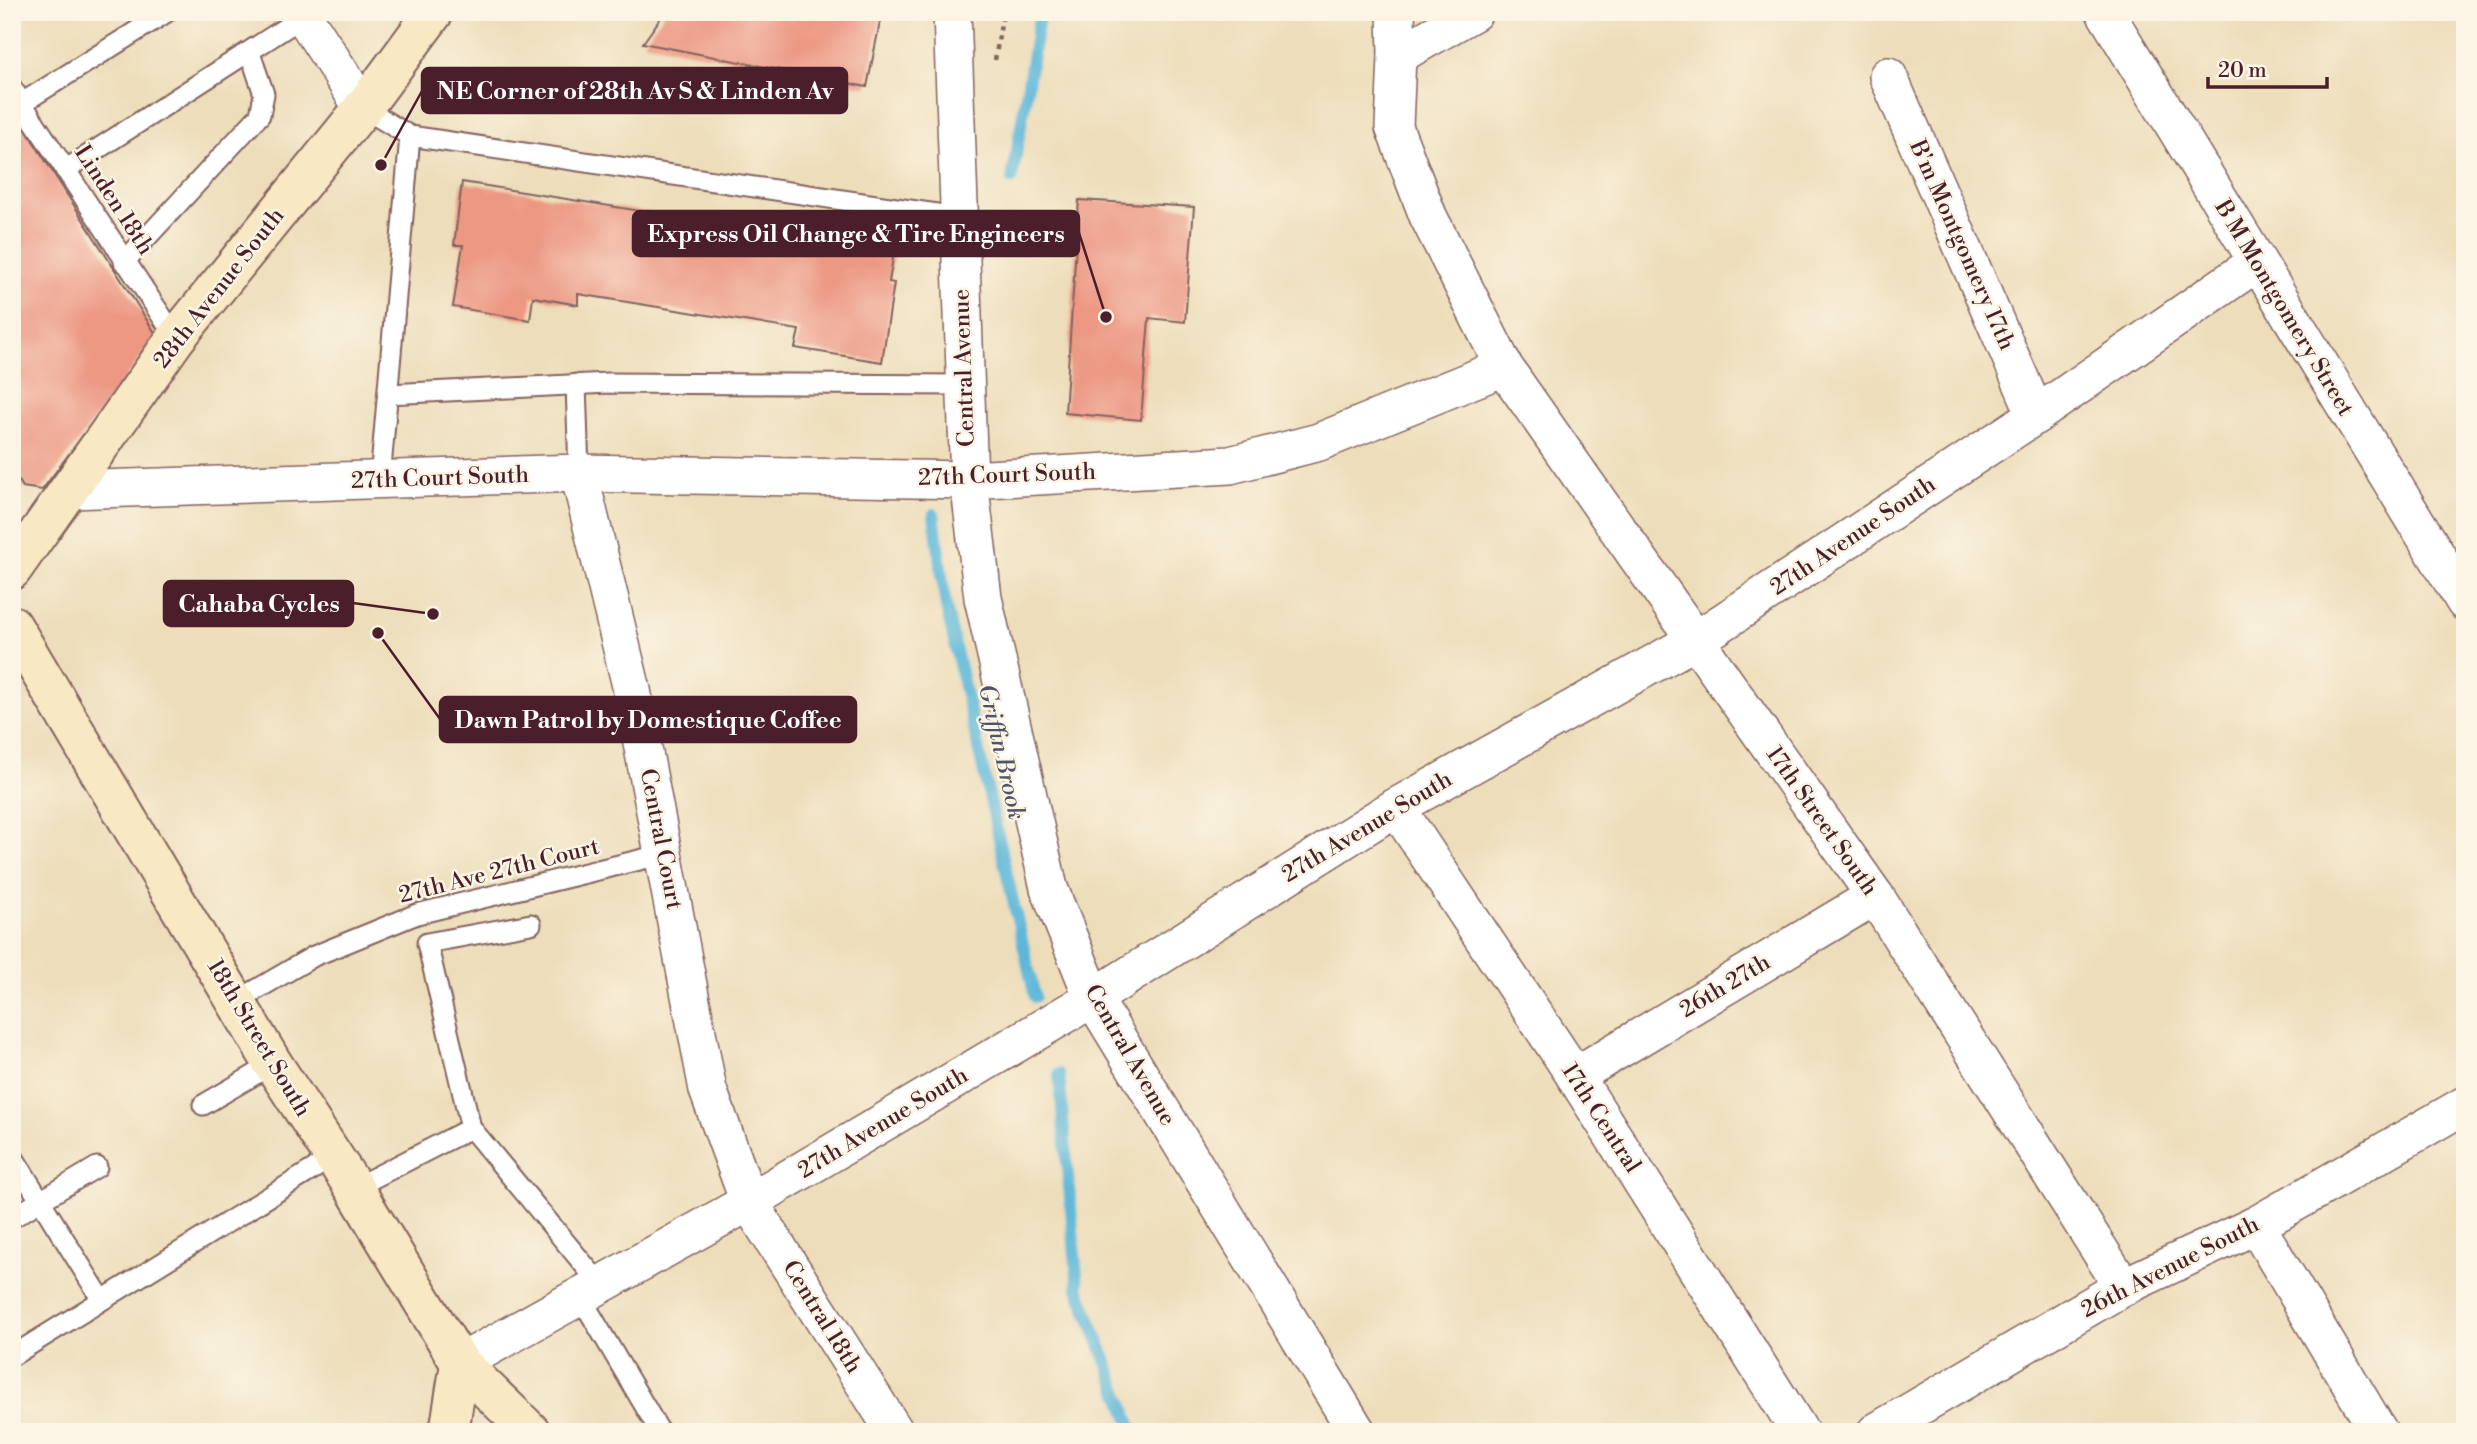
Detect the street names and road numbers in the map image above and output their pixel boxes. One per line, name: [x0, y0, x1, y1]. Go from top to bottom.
street label: B'm Montgomery 17th: [1903, 135, 2021, 355]
street label: Linden 18th: [68, 140, 160, 260]
street label: B M Montgomery Street: [2208, 194, 2360, 421]
street label: 28th Avenue South: [148, 202, 291, 374]
street label: Central Avenue: [947, 289, 981, 447]
street label: 27th Court South: [917, 458, 1097, 492]
street label: 27th Court South: [350, 461, 530, 495]
street label: 27th Avenue South: [1765, 470, 1941, 602]
street label: 17th Street South: [1760, 741, 1884, 901]
street label: 27th Avenue South: [1277, 765, 1457, 889]
street label: Central Court: [634, 766, 688, 912]
street label: 27th Ave 27th Court: [396, 833, 602, 909]
street label: 26th 27th: [1675, 948, 1776, 1024]
street label: 18th Street South: [201, 954, 317, 1122]
street label: Central Avenue: [1078, 980, 1182, 1130]
street label: 17th Central: [1555, 1058, 1647, 1178]
street label: 27th Avenue South: [793, 1061, 973, 1185]
street label: 26th Avenue South: [2076, 1210, 2264, 1324]
street label: Central 18th: [776, 1255, 868, 1379]

